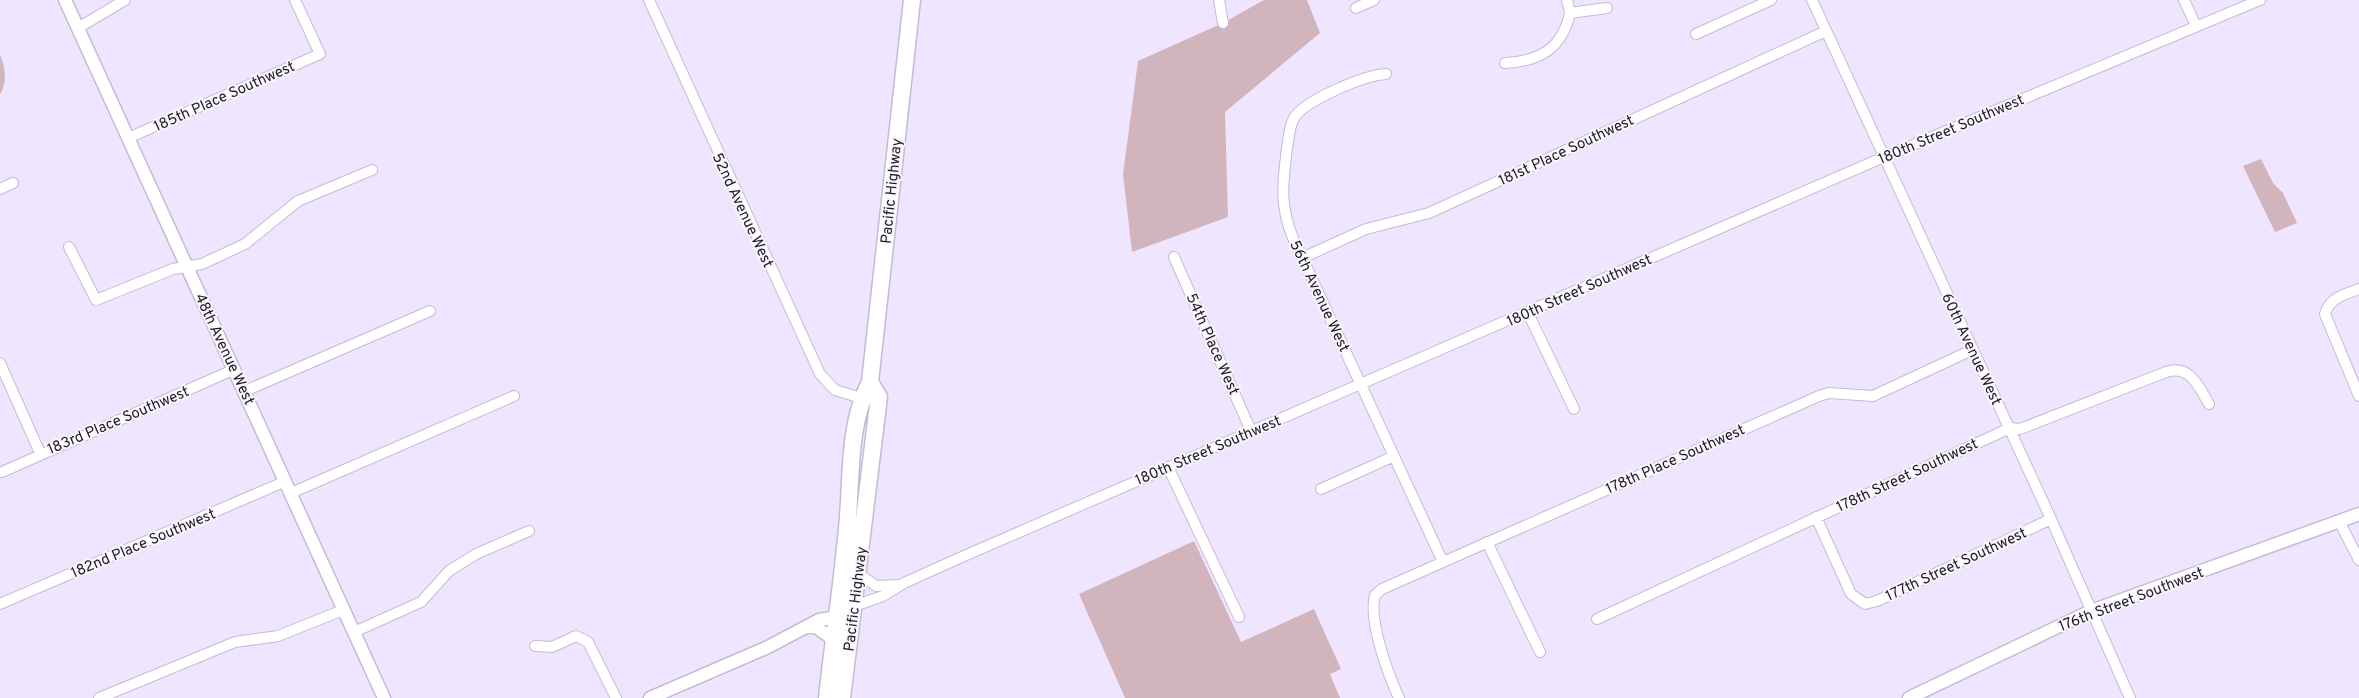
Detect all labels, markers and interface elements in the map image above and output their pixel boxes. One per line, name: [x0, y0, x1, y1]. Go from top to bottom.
street label: 185th Place Southwest: [151, 58, 298, 137]
street label: 180th Street Southwest: [1876, 91, 2027, 170]
street label: 181st Place Southwest: [1496, 112, 1637, 191]
street label: Pacific Highway: [878, 137, 907, 245]
street label: 52nd Avenue West: [707, 150, 777, 271]
street label: 56th Avenue West: [1284, 238, 1353, 356]
street label: 180th Street Southwest: [1504, 251, 1655, 332]
street label: 48th Avenue West: [189, 291, 258, 409]
street label: 54th Place West: [1181, 291, 1243, 398]
street label: 60th Avenue West: [1936, 291, 2005, 409]
street label: 183rd Place Southwest: [45, 383, 192, 460]
street label: 180th Street Southwest: [1133, 412, 1284, 491]
street label: 178th Place Southwest: [1603, 421, 1748, 500]
street label: 178th Street Southwest: [1834, 435, 1982, 518]
street label: 182nd Place Southwest: [68, 505, 219, 583]
street label: 177th Street Southwest: [1883, 524, 2030, 606]
street label: Pacific Highway: [841, 545, 872, 653]
street label: 176th Street Southwest: [2056, 564, 2207, 637]

